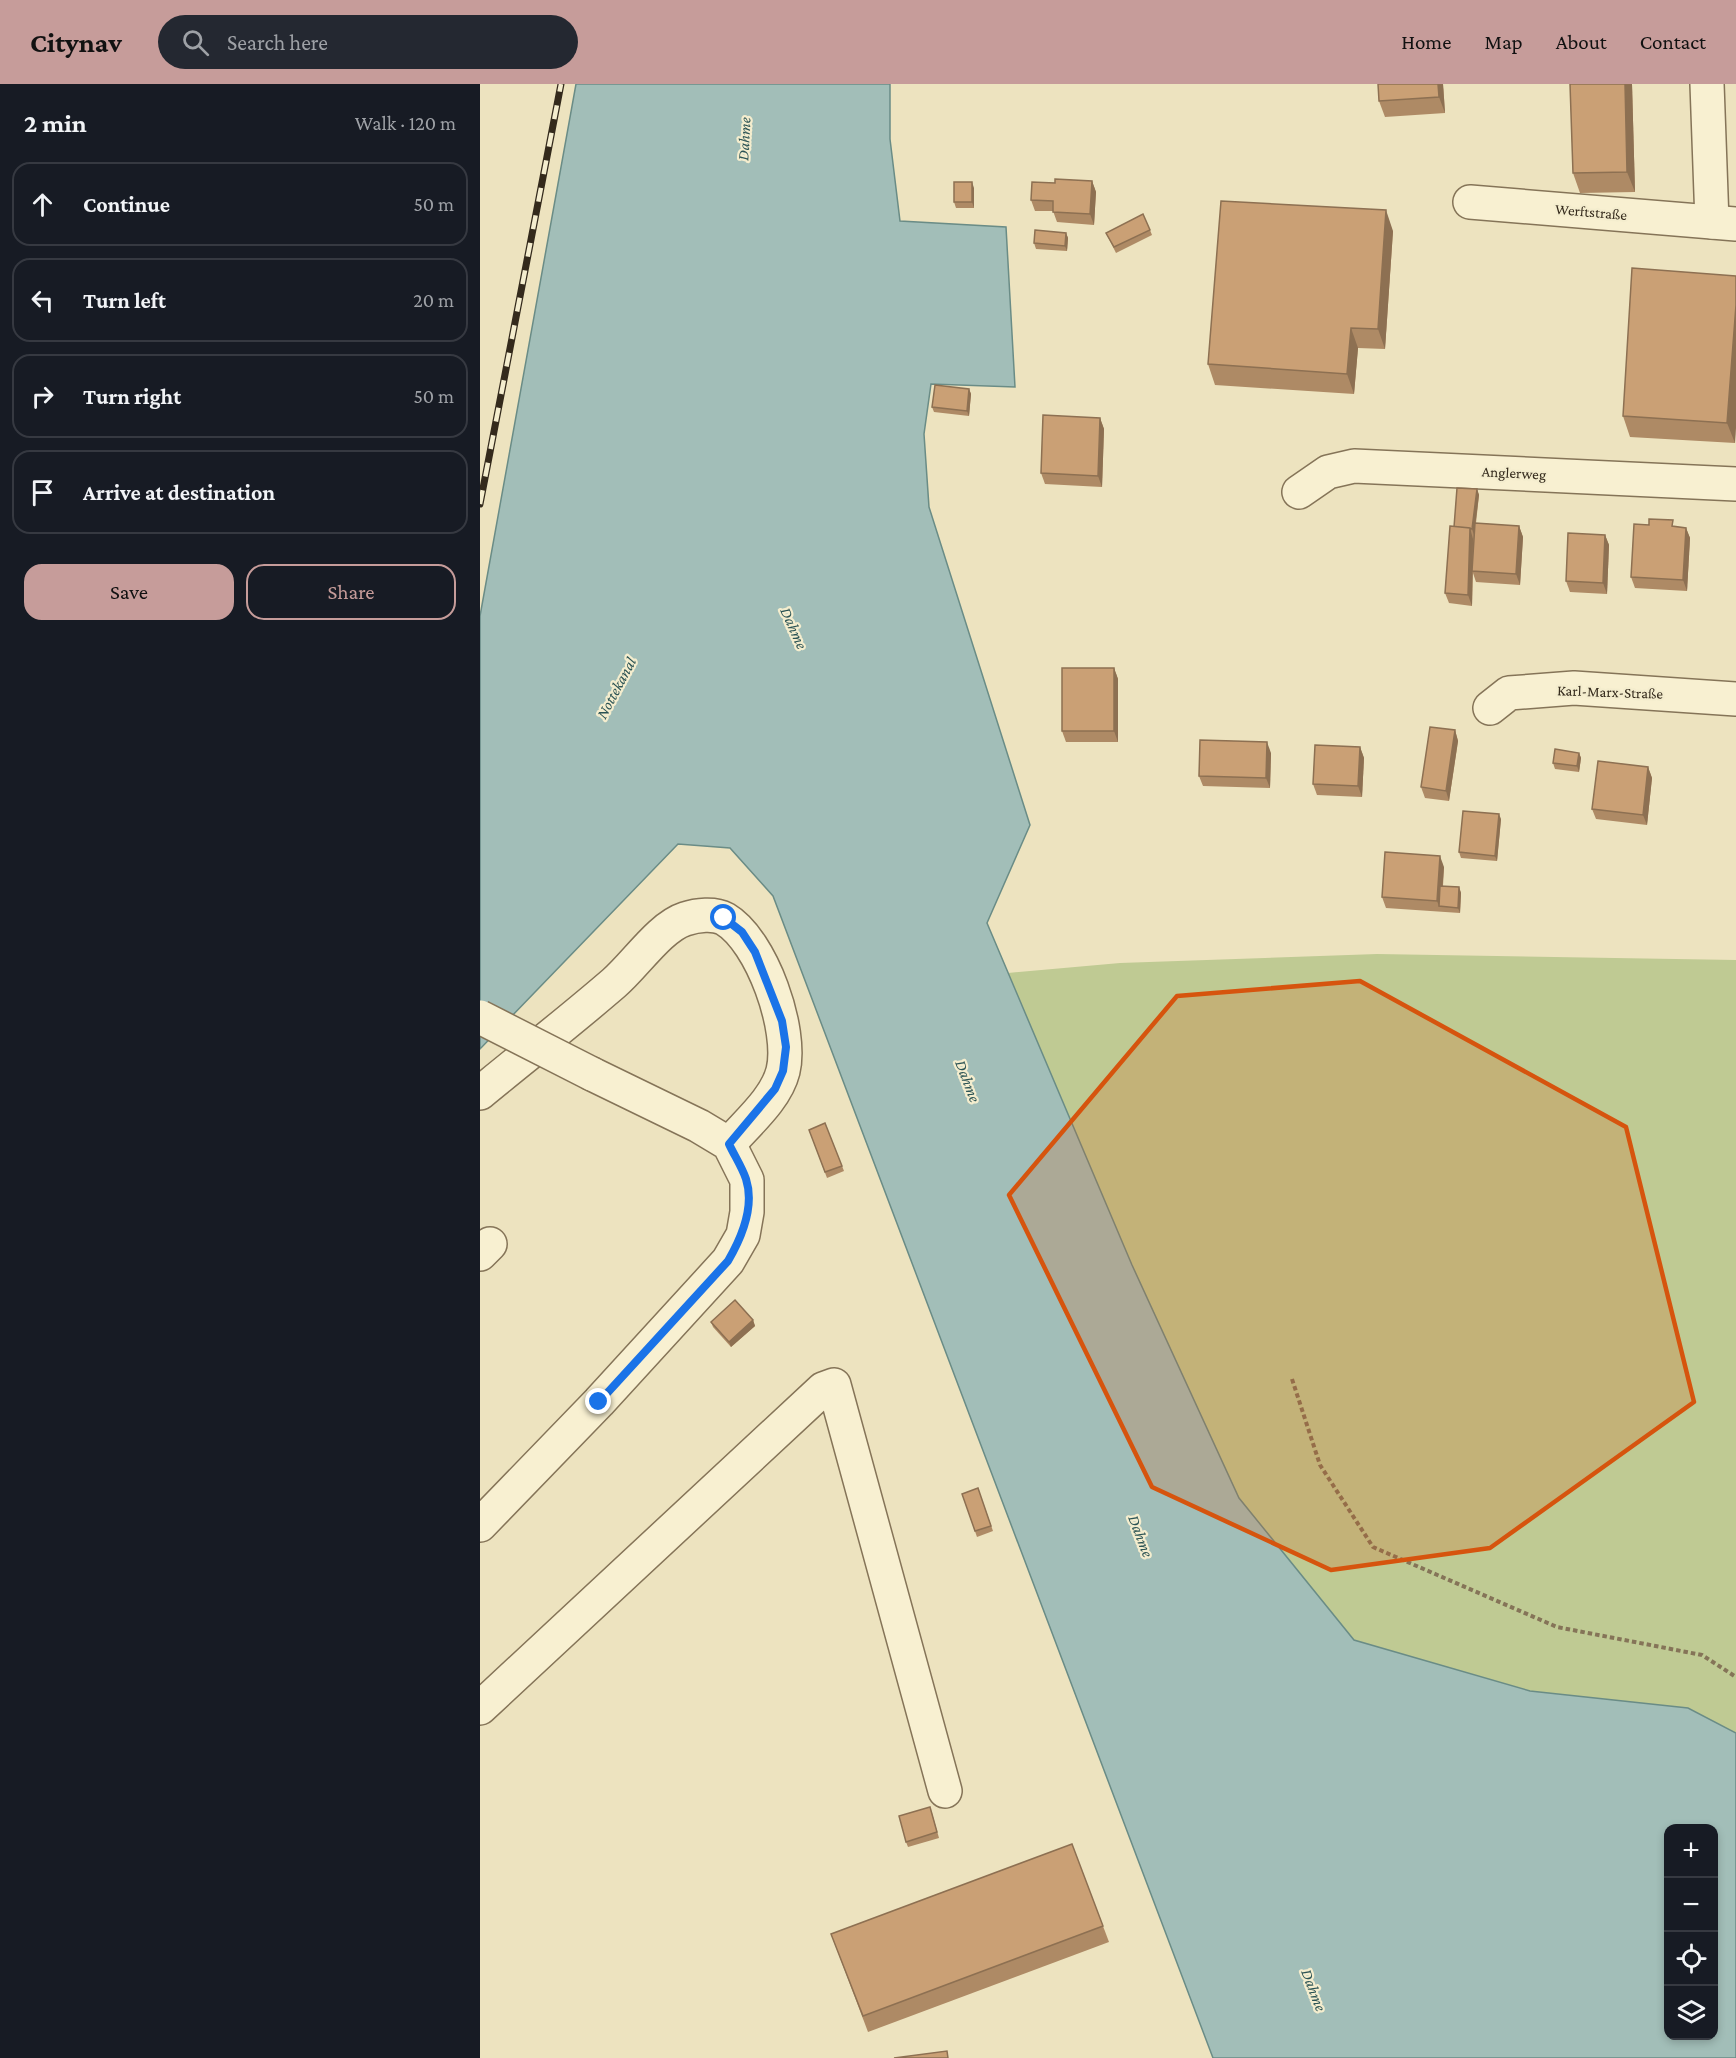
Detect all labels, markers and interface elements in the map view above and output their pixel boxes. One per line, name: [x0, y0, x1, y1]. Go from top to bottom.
search box: [158, 15, 578, 69]
icon: search: [179, 26, 212, 59]
text: Citynav: [30, 27, 122, 58]
text: Search here: [227, 30, 328, 55]
text: Home: [1401, 30, 1451, 54]
text: Map: [1484, 30, 1523, 54]
text: About: [1556, 30, 1607, 54]
text: Contact: [1640, 30, 1706, 54]
text: 2 min: [24, 109, 87, 138]
text: Walk · 120 m: [355, 112, 456, 134]
water label: Dahme: [734, 117, 754, 161]
icon: ahead: [26, 188, 59, 221]
text: Continue: [83, 192, 170, 217]
text: 50 m: [413, 193, 454, 215]
street label: Werftstraße: [1554, 201, 1628, 223]
icon: left: [26, 284, 59, 317]
text: Turn left: [83, 288, 166, 313]
text: 20 m: [413, 289, 454, 311]
icon: right: [26, 380, 59, 413]
text: Turn right: [83, 384, 181, 409]
text: 50 m: [413, 385, 454, 407]
street label: Anglerweg: [1481, 463, 1547, 484]
icon: arrive: [26, 476, 59, 509]
text: Arrive at destination: [83, 480, 275, 505]
button: Save: [24, 564, 234, 620]
button: Share: [246, 564, 456, 620]
water label: Dahme: [777, 605, 811, 651]
water label: Nottekanal: [593, 654, 640, 721]
street label: Karl-Marx-Straße: [1557, 682, 1664, 702]
route start: [710, 904, 736, 930]
water label: Dahme: [952, 1058, 984, 1104]
route end: [585, 1388, 611, 1414]
water label: Dahme: [1125, 1513, 1157, 1559]
map controls: [1664, 1824, 1718, 2040]
button: +: [1664, 1824, 1718, 1878]
button: −: [1664, 1878, 1718, 1932]
button: locate: [1664, 1932, 1718, 1986]
water label: Dahme: [1298, 1967, 1330, 2013]
button: layers: [1664, 1986, 1718, 2040]

